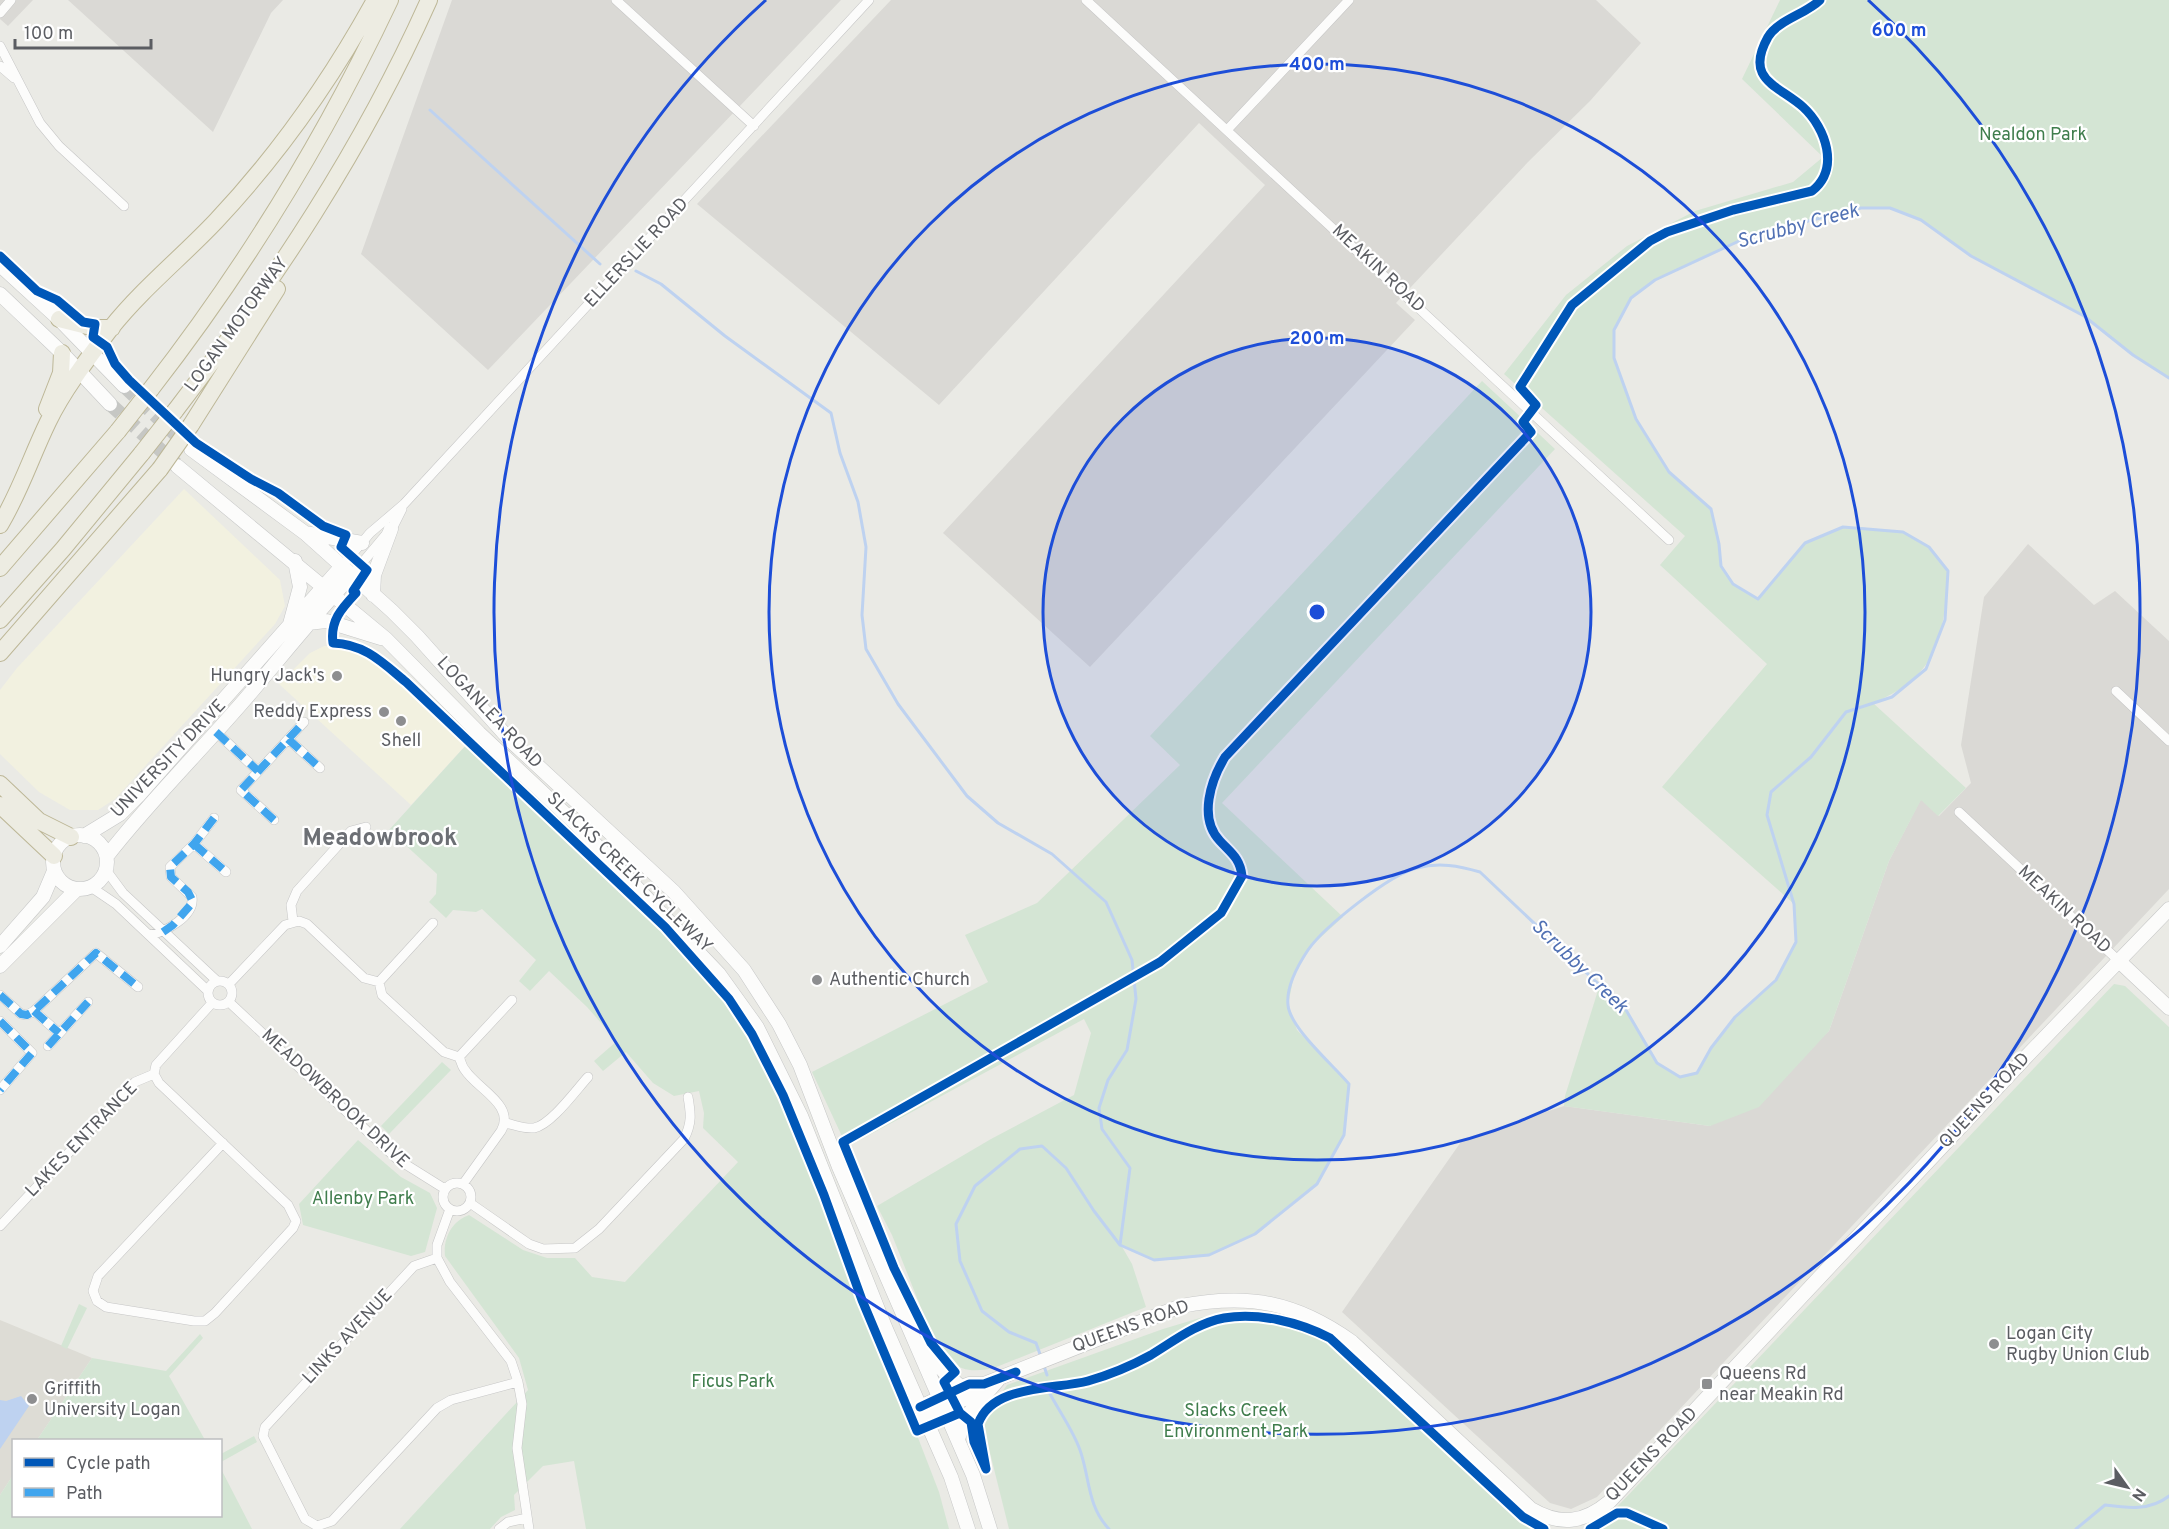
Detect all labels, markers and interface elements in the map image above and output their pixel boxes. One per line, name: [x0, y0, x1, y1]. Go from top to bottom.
scale bar: [15, 12, 152, 50]
text: 600 m: [1871, 20, 1927, 43]
text: 100 m: [24, 23, 73, 46]
text: 400 m: [1289, 54, 1345, 77]
park label: Nealdon Park: [1979, 124, 2087, 147]
street label: ELLERSLIE ROAD: [580, 193, 694, 313]
water label: Scrubby Creek: [1734, 198, 1863, 256]
street label: MEAKIN ROAD: [1326, 220, 1430, 318]
street label: LOGAN MOTORWAY: [180, 253, 294, 397]
text: 200 m: [1289, 328, 1345, 351]
centre of rings: [1307, 602, 1327, 622]
street label: LOGANLEA ROAD: [431, 652, 547, 774]
place label: Hungry Jack's: [210, 665, 325, 688]
marker: Hungry Jack's: [330, 669, 344, 683]
street label: UNIVERSITY DRIVE: [106, 695, 232, 823]
place label: Reddy Express: [253, 701, 372, 724]
marker: Reddy Express: [377, 705, 391, 719]
marker: Shell: [394, 714, 408, 728]
place label: Shell: [381, 730, 421, 753]
street label: SLACKS CREEK CYCLEWAY: [541, 788, 717, 958]
district label: Meadowbrook: [302, 824, 458, 854]
street label: MEAKIN ROAD: [2012, 861, 2116, 959]
water label: Scrubby Creek: [1525, 914, 1634, 1020]
place label: Authentic Church: [829, 969, 970, 992]
marker: Authentic Church: [810, 973, 824, 987]
street label: MEADOWBROOK DRIVE: [256, 1024, 414, 1174]
street label: QUEENS ROAD: [1935, 1048, 2035, 1154]
street label: LAKES ENTRANCE: [21, 1077, 143, 1203]
park label: Allenby Park: [312, 1188, 414, 1211]
street label: LINKS AVENUE: [298, 1285, 398, 1389]
street label: QUEENS ROAD: [1069, 1295, 1193, 1359]
place label: Logan City Rugby Union Club: [2006, 1323, 2150, 1367]
marker: Logan City Rugby Union Club: [1987, 1337, 2001, 1351]
place label: Queens Rd near Meakin Rd: [1719, 1363, 1844, 1407]
park label: Ficus Park: [691, 1371, 775, 1394]
marker: Queens Rd near Meakin Rd: [1700, 1377, 1714, 1391]
place label: Griffith University Logan: [44, 1378, 181, 1422]
marker: Griffith University Logan: [25, 1392, 39, 1406]
park label: Slacks Creek Environment Park: [1164, 1400, 1308, 1444]
street label: QUEENS ROAD: [1601, 1403, 1703, 1507]
legend: [12, 1439, 222, 1517]
text: Cycle path: [66, 1453, 151, 1476]
north arrow: [2097, 1457, 2157, 1517]
text: Path: [66, 1483, 103, 1506]
text: N: [2126, 1484, 2149, 1505]

